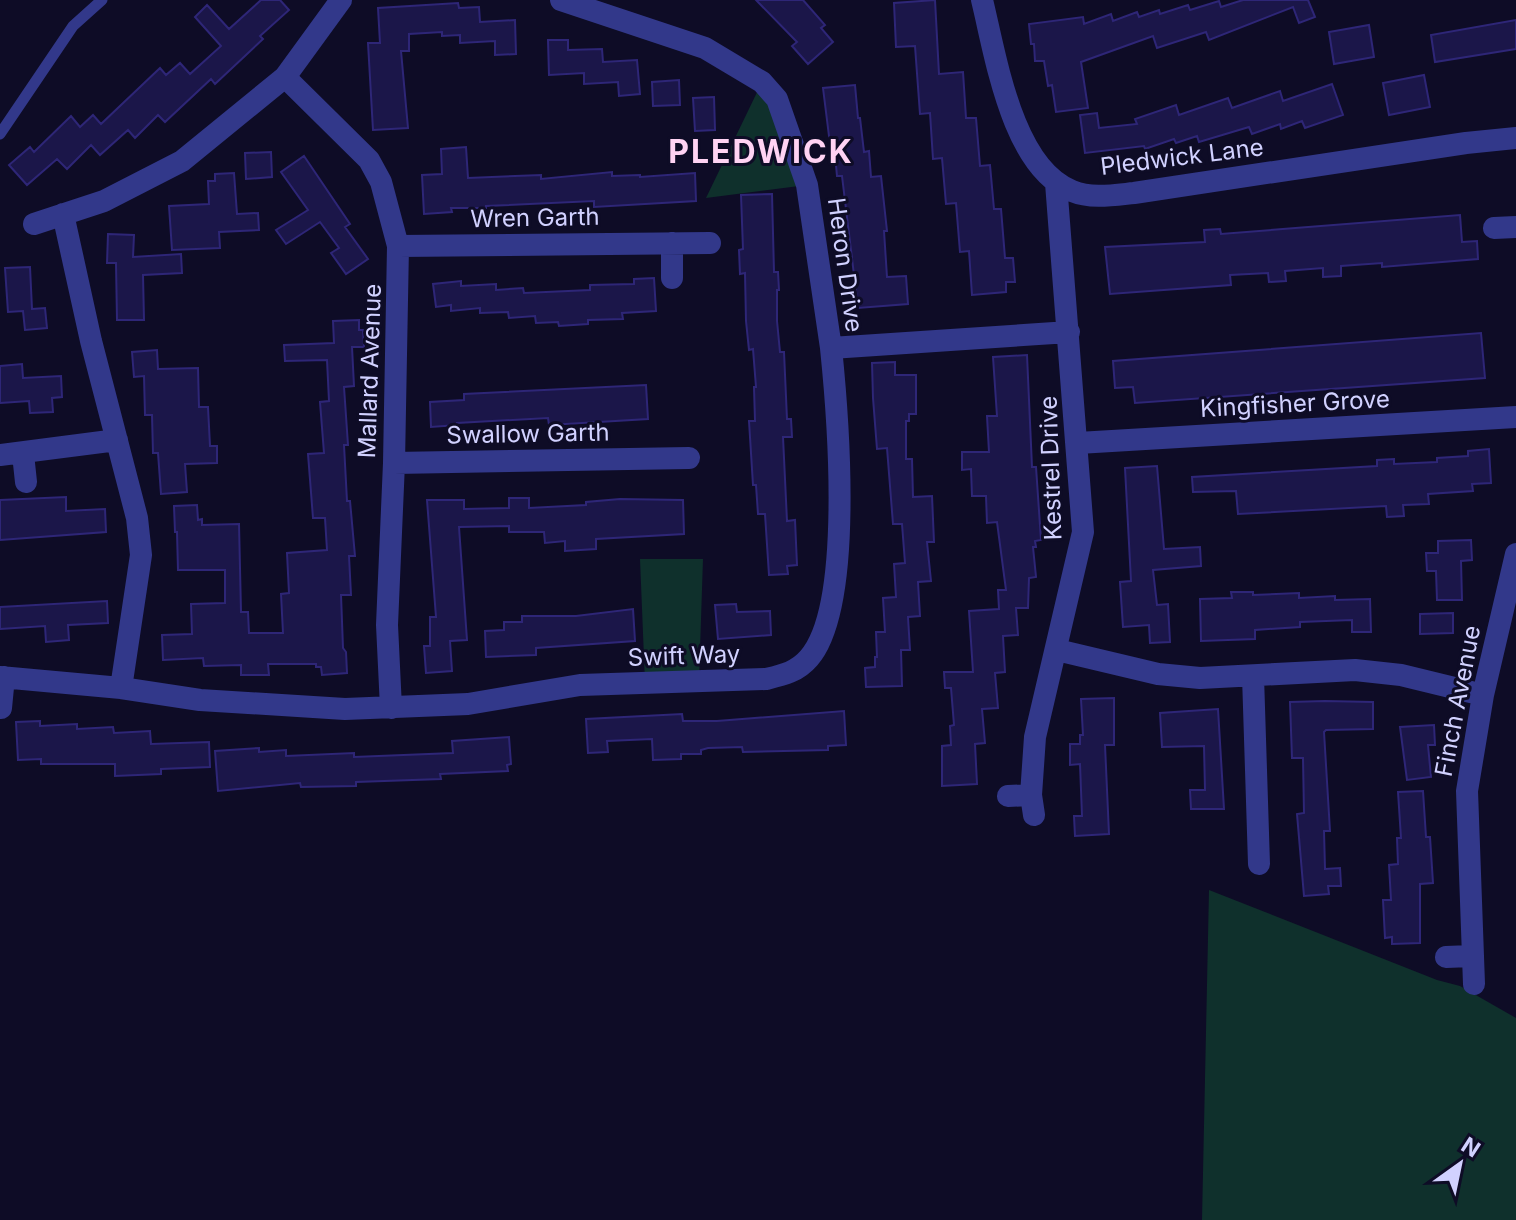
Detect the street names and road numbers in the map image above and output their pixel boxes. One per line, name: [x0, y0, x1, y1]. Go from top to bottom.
street label: Pledwick Lane: [1099, 132, 1265, 181]
street label: Heron Drive: [822, 196, 869, 334]
street label: Wren Garth: [470, 202, 600, 233]
street label: Mallard Avenue: [352, 283, 387, 459]
street label: Kingfisher Grove: [1199, 384, 1391, 423]
street label: Kestrel Drive: [1033, 395, 1068, 541]
street label: Swallow Garth: [446, 418, 610, 449]
street label: Finch Avenue: [1429, 623, 1486, 779]
street label: Swift Way: [627, 639, 741, 672]

